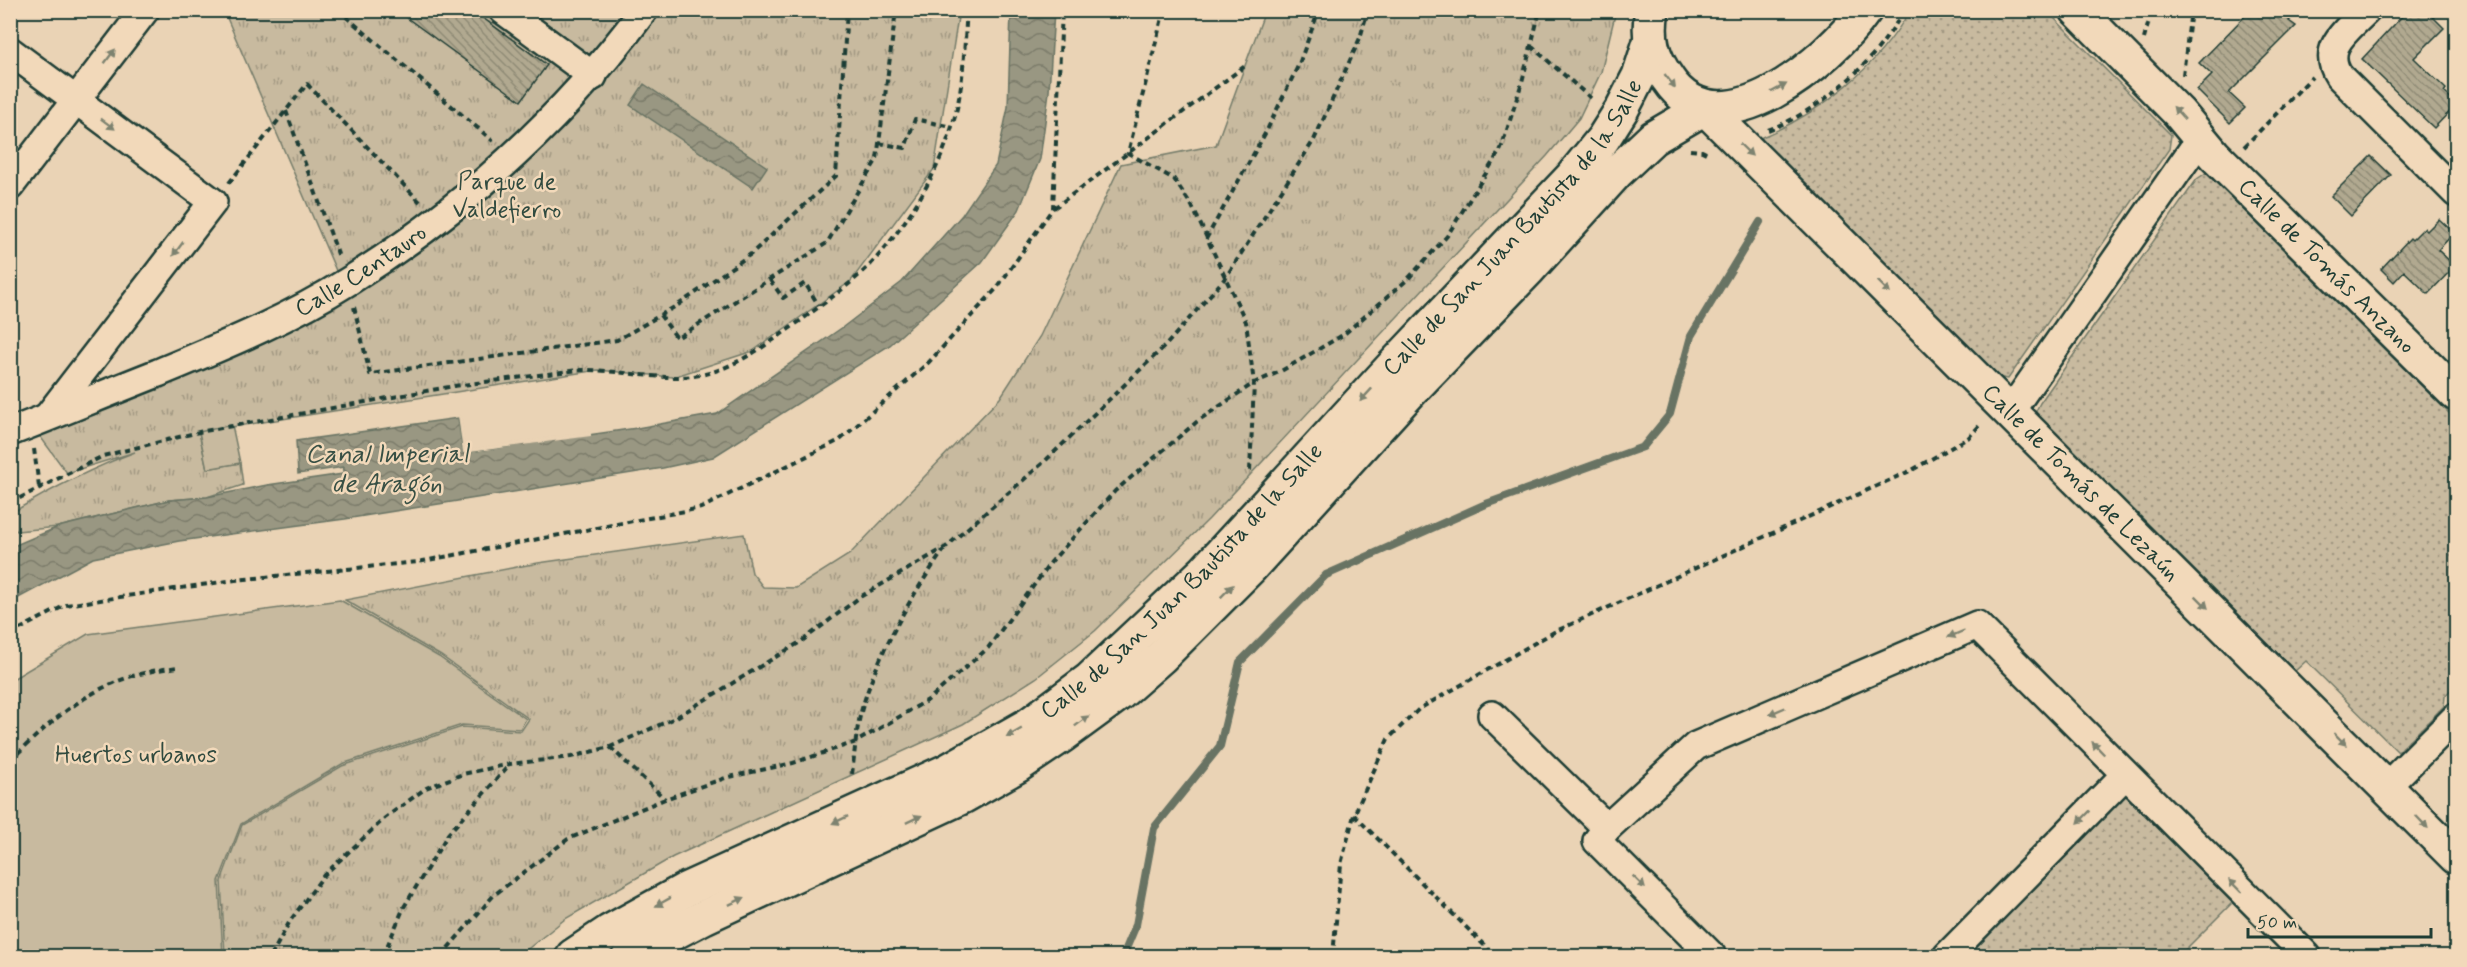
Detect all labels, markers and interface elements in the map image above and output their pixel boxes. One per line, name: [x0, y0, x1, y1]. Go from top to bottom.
one-way arrow: [104, 49, 116, 65]
one-way arrow: [1663, 73, 1676, 89]
street label: Calle de San Juan Bautista de la Salle: [1376, 74, 1650, 383]
one-way arrow: [1771, 83, 1788, 93]
one-way arrow: [2172, 106, 2186, 121]
one-way arrow: [100, 117, 116, 130]
one-way arrow: [1738, 143, 1753, 157]
park label: Parque de Valdefierro: [453, 167, 561, 226]
street label: Calle de Tomás Anzano: [2231, 172, 2422, 361]
street label: Calle Centauro: [290, 217, 433, 324]
one-way arrow: [172, 241, 184, 256]
one-way arrow: [1877, 280, 1891, 294]
street label: Calle de Tomás de Lezaún: [1975, 377, 2187, 589]
one-way arrow: [1359, 388, 1373, 403]
street label: Calle de San Juan Bautista de la Salle: [1034, 437, 1330, 727]
water label: Canal Imperial de Aragón: [305, 438, 470, 505]
one-way arrow: [1220, 584, 1235, 598]
one-way arrow: [2194, 595, 2209, 609]
one-way arrow: [1948, 629, 1965, 638]
one-way arrow: [1768, 706, 1786, 716]
one-way arrow: [1074, 715, 1090, 727]
one-way arrow: [1006, 728, 1023, 738]
one-way arrow: [2333, 732, 2347, 747]
park label: Huertos urbanos: [55, 740, 217, 771]
one-way arrow: [2091, 741, 2105, 755]
one-way arrow: [2077, 810, 2091, 824]
one-way arrow: [906, 814, 923, 823]
one-way arrow: [2415, 814, 2429, 829]
one-way arrow: [831, 815, 849, 825]
one-way arrow: [1631, 875, 1645, 889]
one-way arrow: [2229, 879, 2243, 893]
one-way arrow: [654, 897, 671, 907]
one-way arrow: [729, 897, 746, 906]
scale bar: [2248, 901, 2431, 939]
text: 50 m: [2257, 911, 2297, 935]

